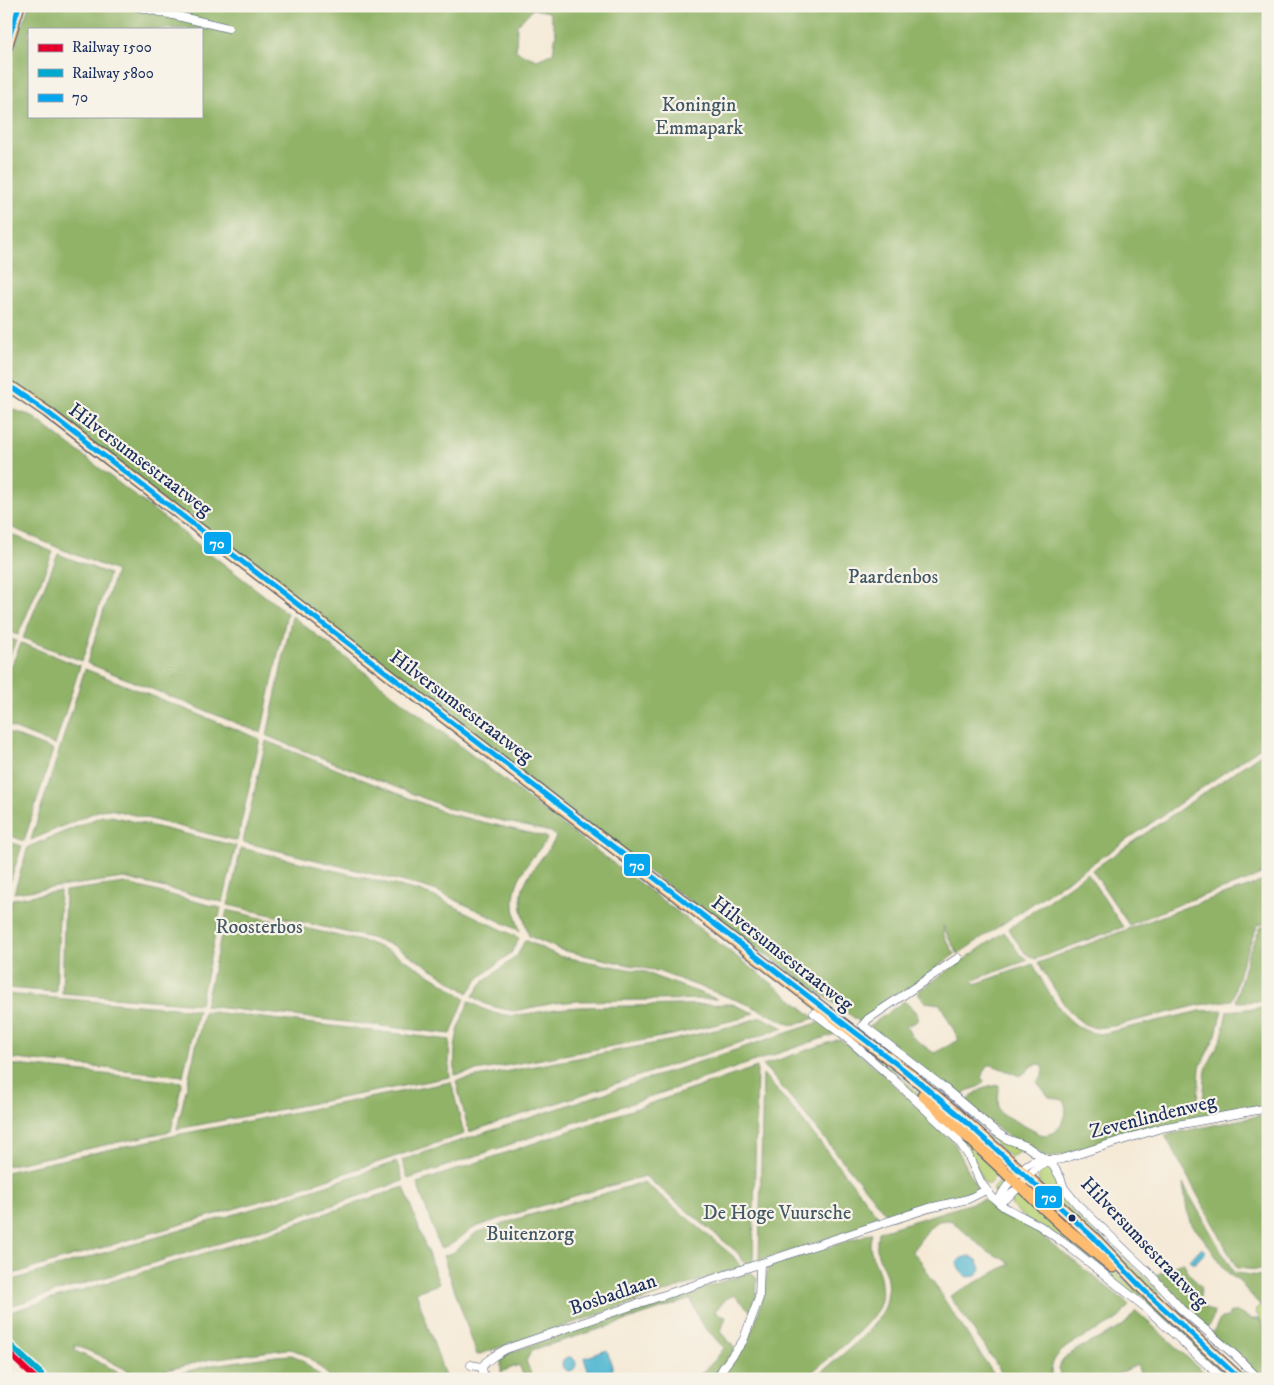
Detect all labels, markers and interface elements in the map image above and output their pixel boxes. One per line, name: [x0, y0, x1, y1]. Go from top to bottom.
legend: [28, 28, 202, 118]
text: Railway 1500: [72, 38, 152, 57]
text: Railway 5800: [72, 64, 154, 83]
text: 70: [72, 88, 88, 107]
park label: Koningin Emmapark: [655, 93, 743, 141]
street label: Hilversumsestraatweg: [63, 398, 217, 522]
line badge: 70: [203, 531, 232, 555]
text: 70: [210, 535, 225, 553]
park label: Paardenbos: [848, 565, 939, 590]
street label: Hilversumsestraatweg: [384, 645, 538, 769]
line badge: 70: [623, 853, 651, 877]
text: 70: [630, 857, 645, 875]
street label: Hilversumsestraatweg: [706, 891, 858, 1017]
park label: Roosterbos: [215, 915, 303, 940]
street label: Zevenlindenweg: [1087, 1089, 1219, 1145]
street label: Hilversumsestraatweg: [1075, 1172, 1213, 1314]
line badge: 70: [1034, 1185, 1063, 1209]
text: 70: [1042, 1189, 1057, 1207]
park label: De Hoge Vuursche: [703, 1201, 851, 1226]
unlabelled marker: [1067, 1213, 1077, 1223]
park label: Buitenzorg: [486, 1222, 574, 1247]
street label: Bosbadlaan: [566, 1268, 660, 1322]

